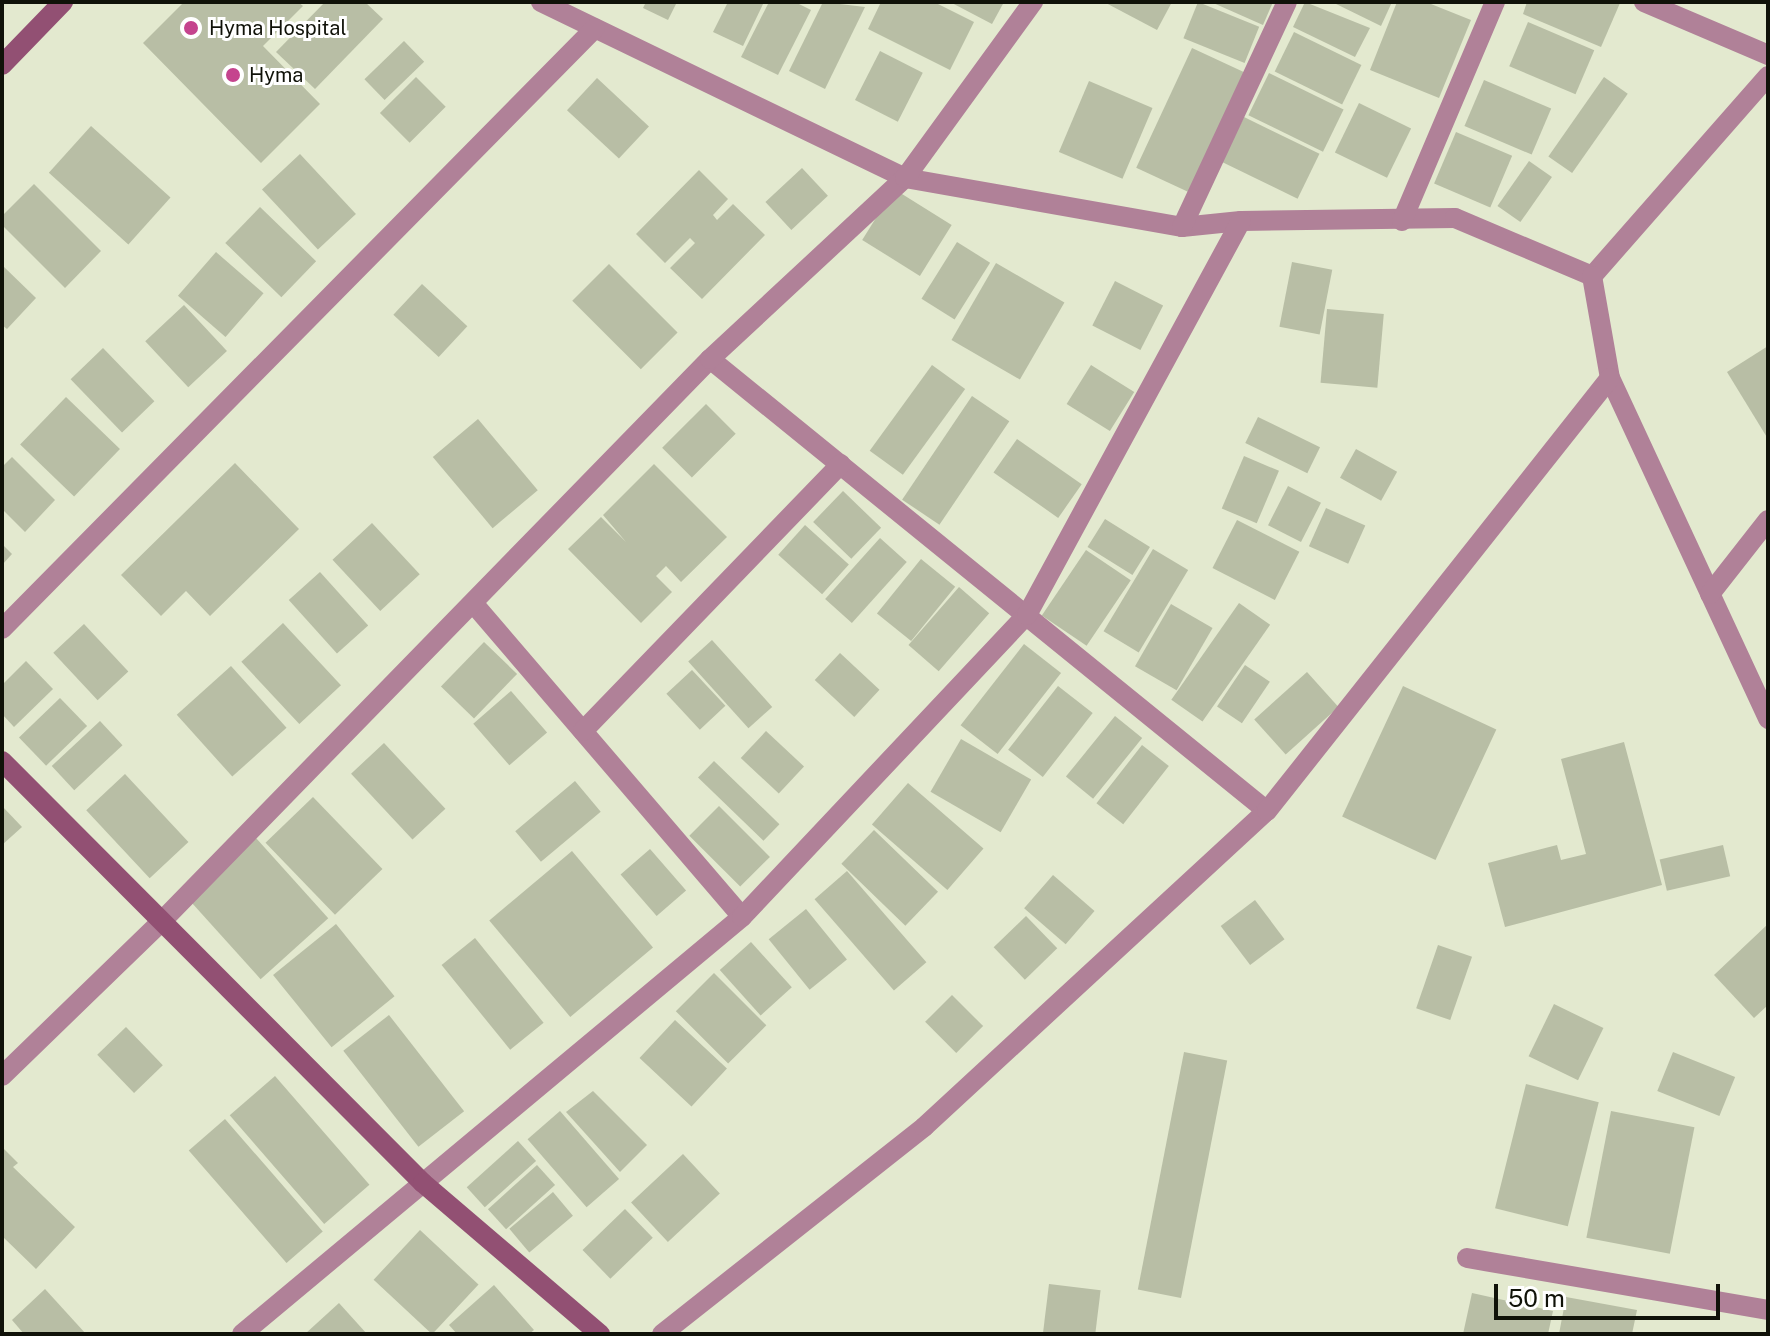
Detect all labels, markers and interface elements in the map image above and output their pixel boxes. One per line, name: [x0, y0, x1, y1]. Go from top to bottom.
place label: Hyma Hospital: [209, 16, 346, 40]
marker: Hyma Hospital: [180, 17, 202, 39]
place label: Hyma: [249, 63, 303, 87]
marker: Hyma: [224, 66, 242, 84]
scale bar: [1498, 1268, 1724, 1318]
text: 50 m: [1508, 1284, 1565, 1312]

